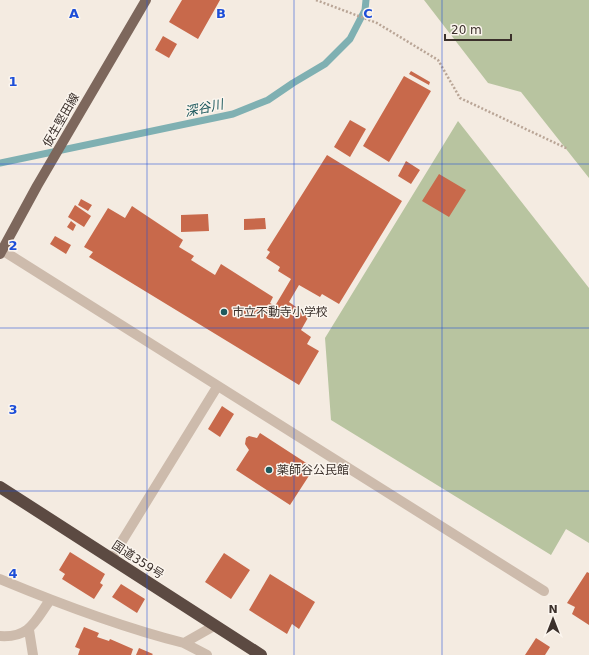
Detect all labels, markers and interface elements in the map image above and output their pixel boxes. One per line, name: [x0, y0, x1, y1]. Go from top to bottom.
text: A: [69, 6, 79, 21]
text: B: [216, 6, 226, 21]
text: C: [363, 6, 373, 21]
scale bar: [445, 16, 511, 42]
text: 20 m: [451, 23, 482, 37]
text: 1: [8, 74, 18, 89]
street label: 仮生堅田線: [40, 91, 82, 149]
water label: 深谷川: [183, 96, 227, 119]
text: 2: [8, 238, 18, 253]
place label: 市立不動寺小学校: [232, 305, 328, 319]
marker: 市立不動寺小学校: [219, 307, 229, 317]
text: 3: [8, 402, 18, 417]
place label: 薬師谷公民館: [277, 463, 349, 477]
marker: 薬師谷公民館: [264, 465, 274, 475]
street label: 国道359号: [109, 538, 167, 582]
text: 4: [8, 566, 18, 581]
north arrow: [533, 599, 573, 639]
text: N: [548, 603, 558, 616]

